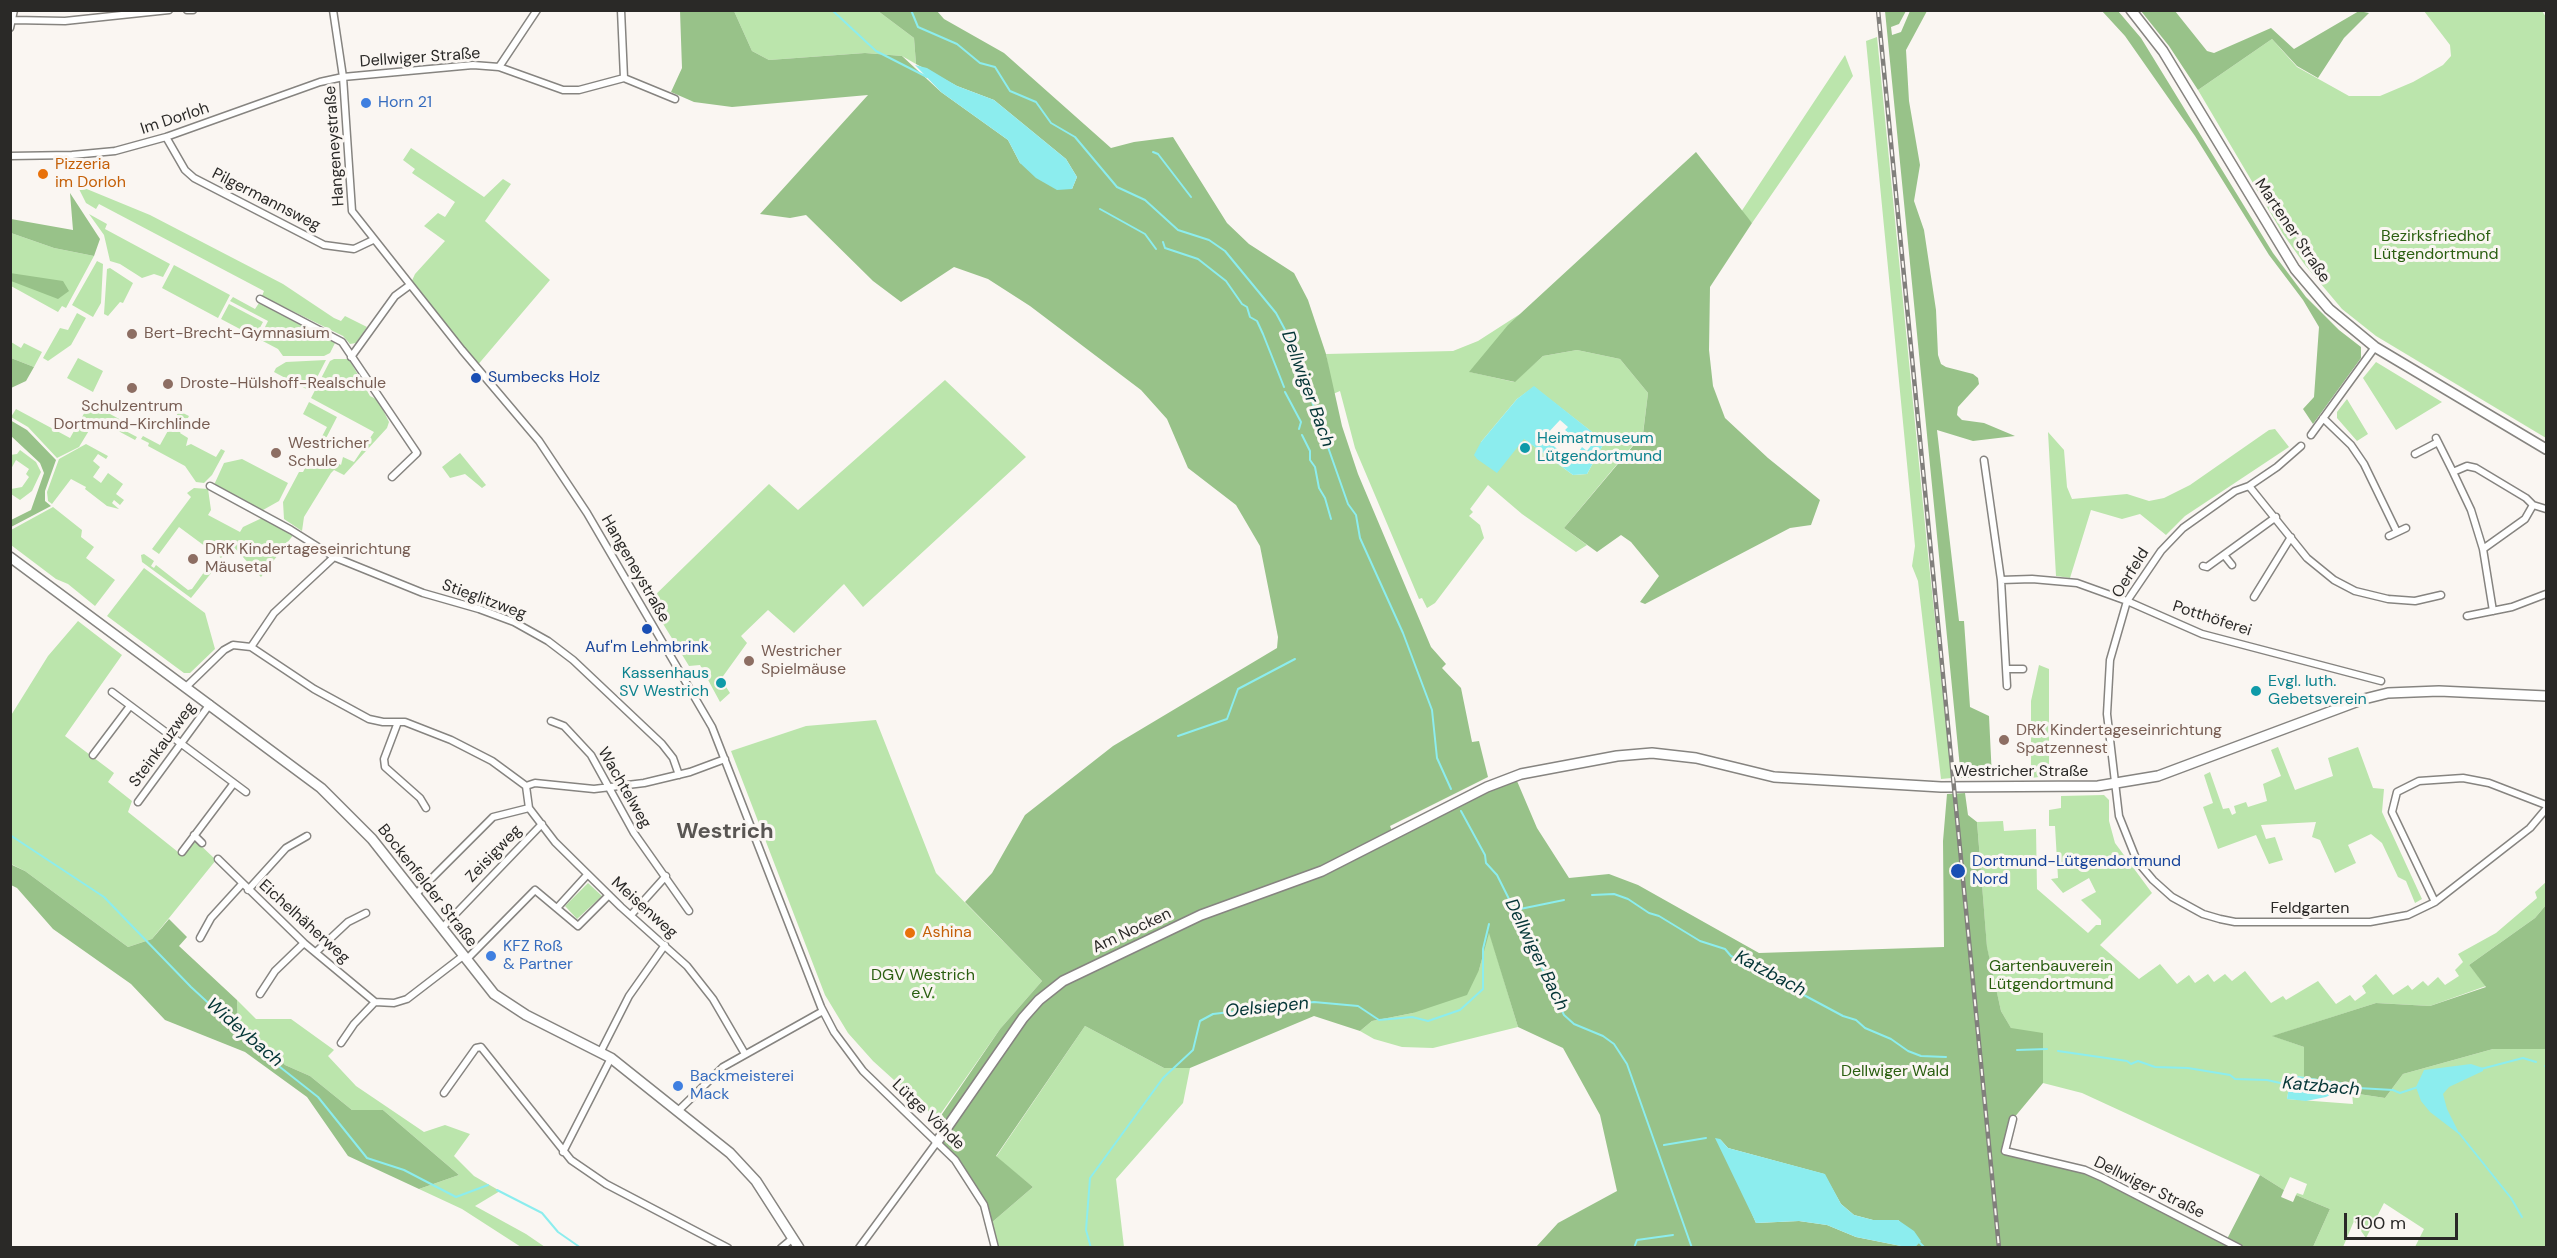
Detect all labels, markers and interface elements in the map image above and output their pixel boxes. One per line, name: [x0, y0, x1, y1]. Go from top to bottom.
street label: Dellwiger Straße: [359, 44, 481, 72]
street label: Hangeneystraße: [321, 85, 349, 207]
place label: Horn 21: [378, 93, 432, 113]
marker: Horn 21: [359, 96, 373, 110]
street label: Im Dorloh: [138, 99, 212, 139]
place label: Pizzeria im Dorloh: [55, 155, 126, 193]
street label: Pilgermannsweg: [209, 164, 323, 236]
marker: Pizzeria im Dorloh: [36, 167, 50, 181]
street label: Martener Straße: [2250, 175, 2334, 287]
park label: Bezirksfriedhof Lütgendortmund: [2373, 227, 2499, 265]
place label: Bert-Brecht-Gymnasium: [144, 324, 330, 344]
marker: Bert-Brecht-Gymnasium: [125, 327, 139, 341]
water label: Dellwiger Bach: [1276, 328, 1338, 450]
place label: Sumbecks Holz: [488, 368, 600, 388]
marker: Sumbecks Holz: [469, 371, 483, 385]
place label: Droste-Hülshoff-Realschule: [180, 374, 386, 394]
marker: Droste-Hülshoff-Realschule: [161, 377, 175, 391]
marker: Schulzentrum Dortmund-Kirchlinde: [125, 381, 139, 395]
place label: Schulzentrum Dortmund-Kirchlinde: [54, 397, 210, 435]
place label: Heimatmuseum Lütgendortmund: [1537, 429, 1662, 467]
place label: Westricher Schule: [288, 434, 369, 472]
marker: Heimatmuseum Lütgendortmund: [1518, 441, 1532, 455]
marker: Westricher Schule: [269, 446, 283, 460]
street label: Hangeneystraße: [596, 512, 674, 626]
place label: DRK Kindertageseinrichtung Mäusetal: [205, 540, 411, 578]
street label: Oerfeld: [2108, 545, 2154, 601]
marker: DRK Kindertageseinrichtung Mäusetal: [186, 552, 200, 566]
street label: Stieglitzweg: [439, 576, 529, 624]
street label: Potthöferei: [2170, 597, 2254, 641]
marker: Auf'm Lehmbrink: [640, 622, 654, 636]
place label: Auf'm Lehmbrink: [585, 638, 709, 658]
place label: Westricher Spielmäuse: [761, 642, 846, 680]
marker: Westricher Spielmäuse: [742, 654, 756, 668]
place label: Kassenhaus SV Westrich: [619, 664, 709, 702]
place label: Evgl. luth. Gebetsverein: [2268, 672, 2367, 710]
marker: Kassenhaus SV Westrich: [714, 676, 728, 690]
marker: Evgl. luth. Gebetsverein: [2249, 684, 2263, 698]
street label: Steinkauzweg: [126, 699, 200, 791]
place label: DRK Kindertageseinrichtung Spatzennest: [2016, 721, 2222, 759]
marker: DRK Kindertageseinrichtung Spatzennest: [1997, 733, 2011, 747]
street label: Wachtelweg: [593, 744, 655, 832]
street label: Westricher Straße: [1954, 762, 2088, 782]
district label: Westrich: [676, 819, 774, 845]
street label: Bockenfelder Straße: [373, 821, 481, 951]
street label: Zeisigweg: [462, 821, 526, 887]
place label: Dortmund-Lütgendortmund Nord: [1972, 852, 2181, 890]
marker: Dortmund-Lütgendortmund Nord: [1949, 862, 1967, 880]
street label: Meisenweg: [607, 873, 681, 943]
street label: Eichelhäherweg: [255, 876, 353, 968]
water label: Dellwiger Bach: [1500, 895, 1572, 1015]
street label: Feldgarten: [2271, 899, 2349, 919]
street label: Am Nocken: [1090, 904, 1174, 958]
place label: Ashina: [922, 923, 972, 943]
marker: Ashina: [903, 926, 917, 940]
place label: KFZ Roß & Partner: [503, 937, 573, 975]
water label: Katzbach: [1731, 946, 1809, 1002]
marker: KFZ Roß & Partner: [484, 949, 498, 963]
park label: Gartenbauverein Lütgendortmund: [1988, 957, 2114, 995]
park label: DGV Westrich e.V.: [871, 966, 975, 1004]
water label: Oelsiepen: [1224, 993, 1310, 1023]
water label: Wideybach: [201, 994, 287, 1072]
park label: Dellwiger Wald: [1841, 1062, 1949, 1082]
place label: Backmeisterei Mack: [690, 1067, 794, 1105]
water label: Katzbach: [2282, 1073, 2360, 1101]
street label: Lütge Vöhde: [888, 1076, 968, 1154]
marker: Backmeisterei Mack: [671, 1079, 685, 1093]
street label: Dellwiger Straße: [2091, 1153, 2207, 1223]
scale bar: [2347, 1201, 2461, 1239]
text: 100 m: [2355, 1211, 2406, 1235]

